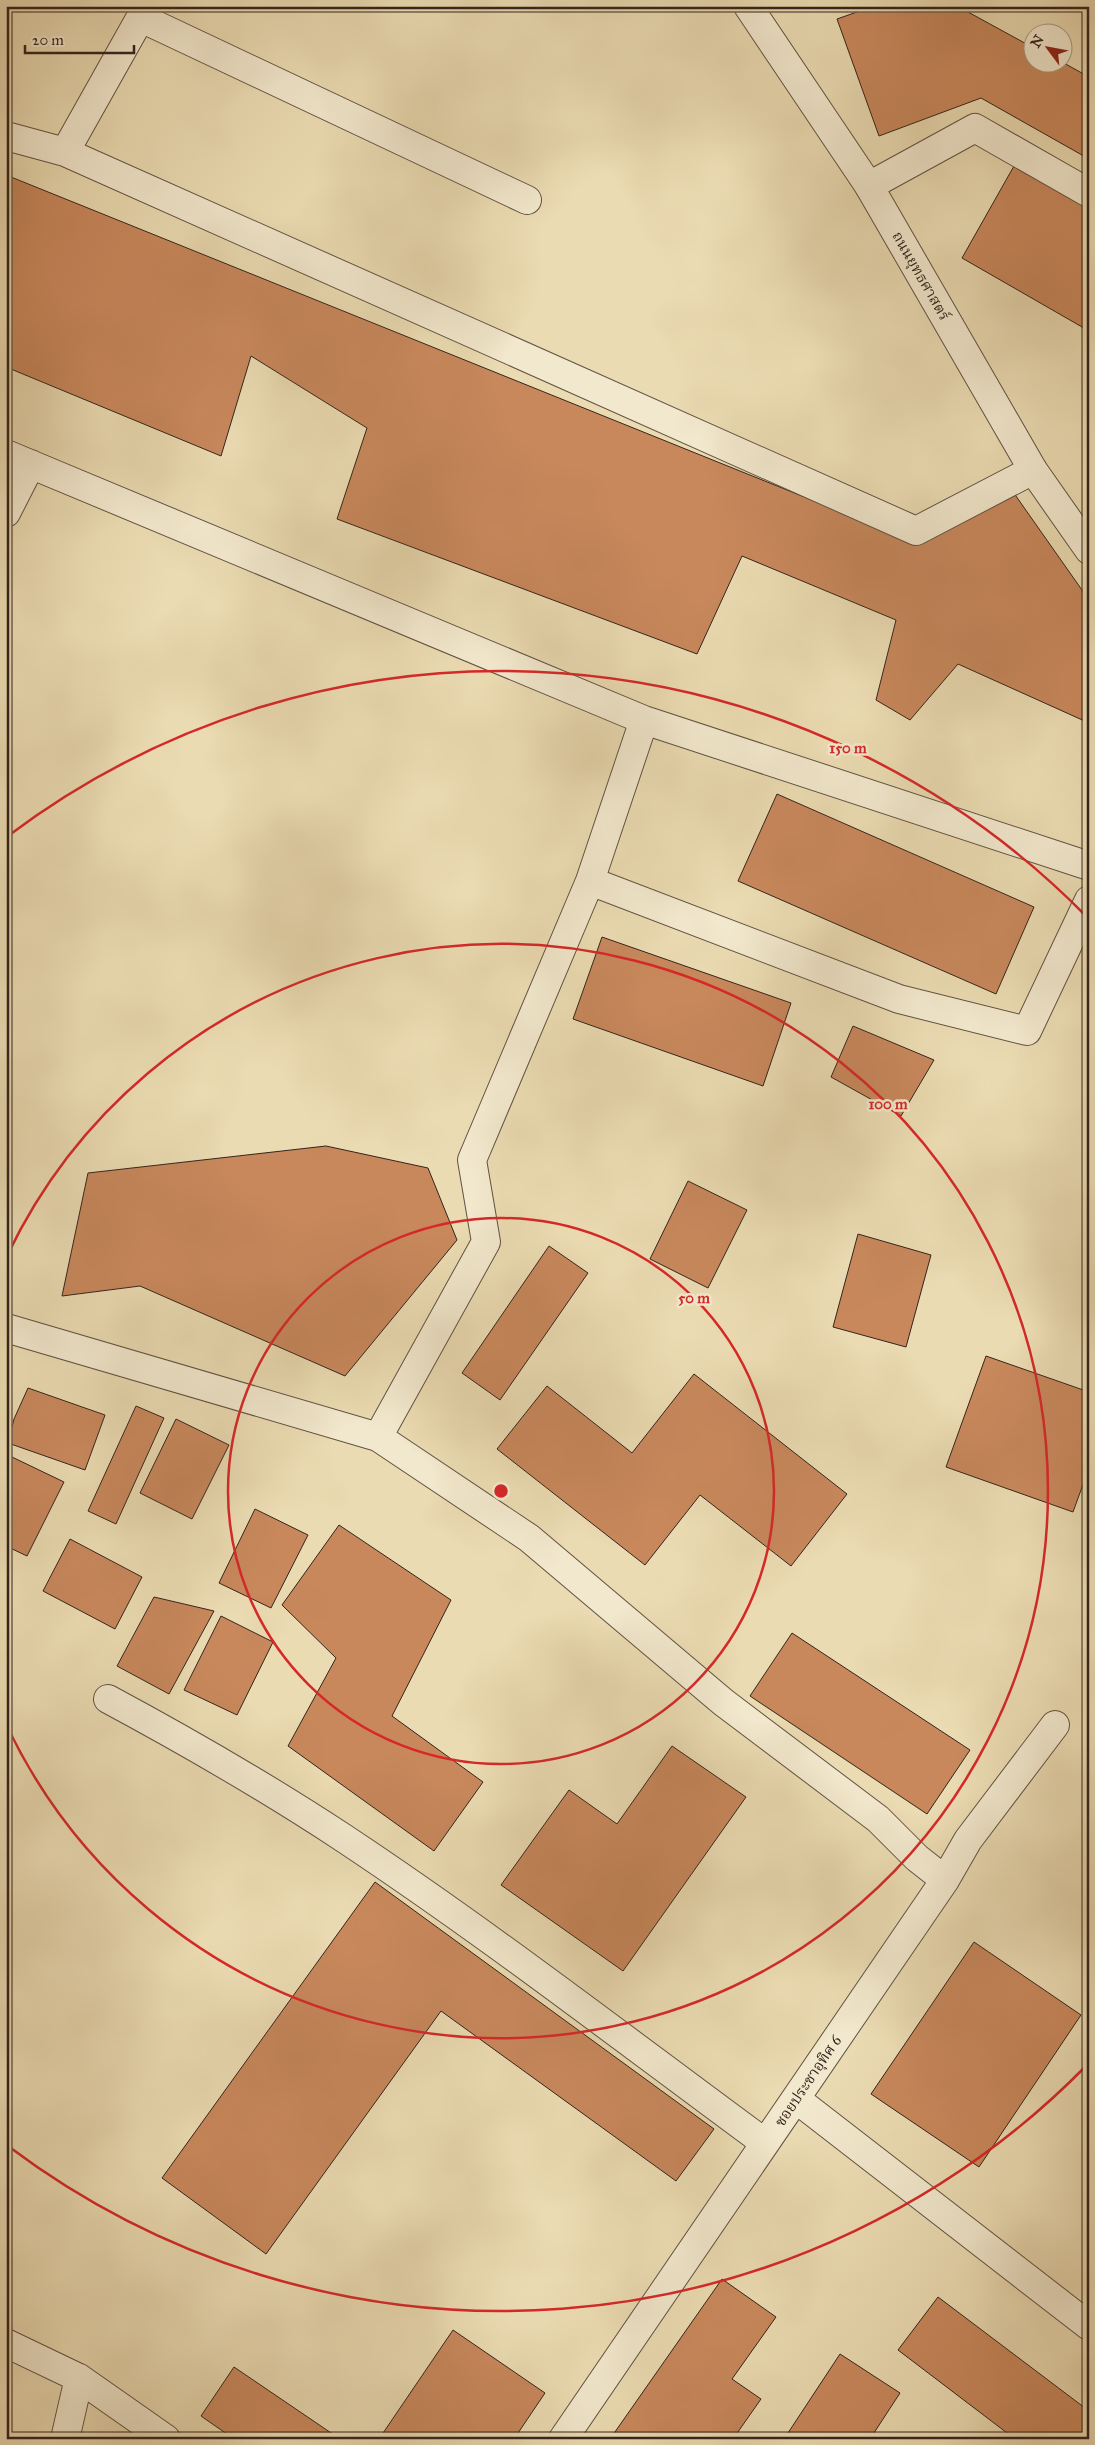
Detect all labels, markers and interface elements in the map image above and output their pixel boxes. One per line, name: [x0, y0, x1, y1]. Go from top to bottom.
scale bar: [25, 22, 134, 54]
north arrow: [1022, 22, 1072, 72]
text: 20 m: [32, 31, 64, 49]
text: N: [1027, 32, 1048, 51]
street label: ถนนยุทธศาสตร์: [887, 228, 955, 325]
text: 150 m: [829, 739, 867, 757]
text: 100 m: [868, 1095, 908, 1113]
text: 50 m: [678, 1289, 710, 1307]
centre of rings: [492, 1482, 510, 1500]
street label: ซอยประชาอุทิศ 6: [771, 2031, 848, 2131]

